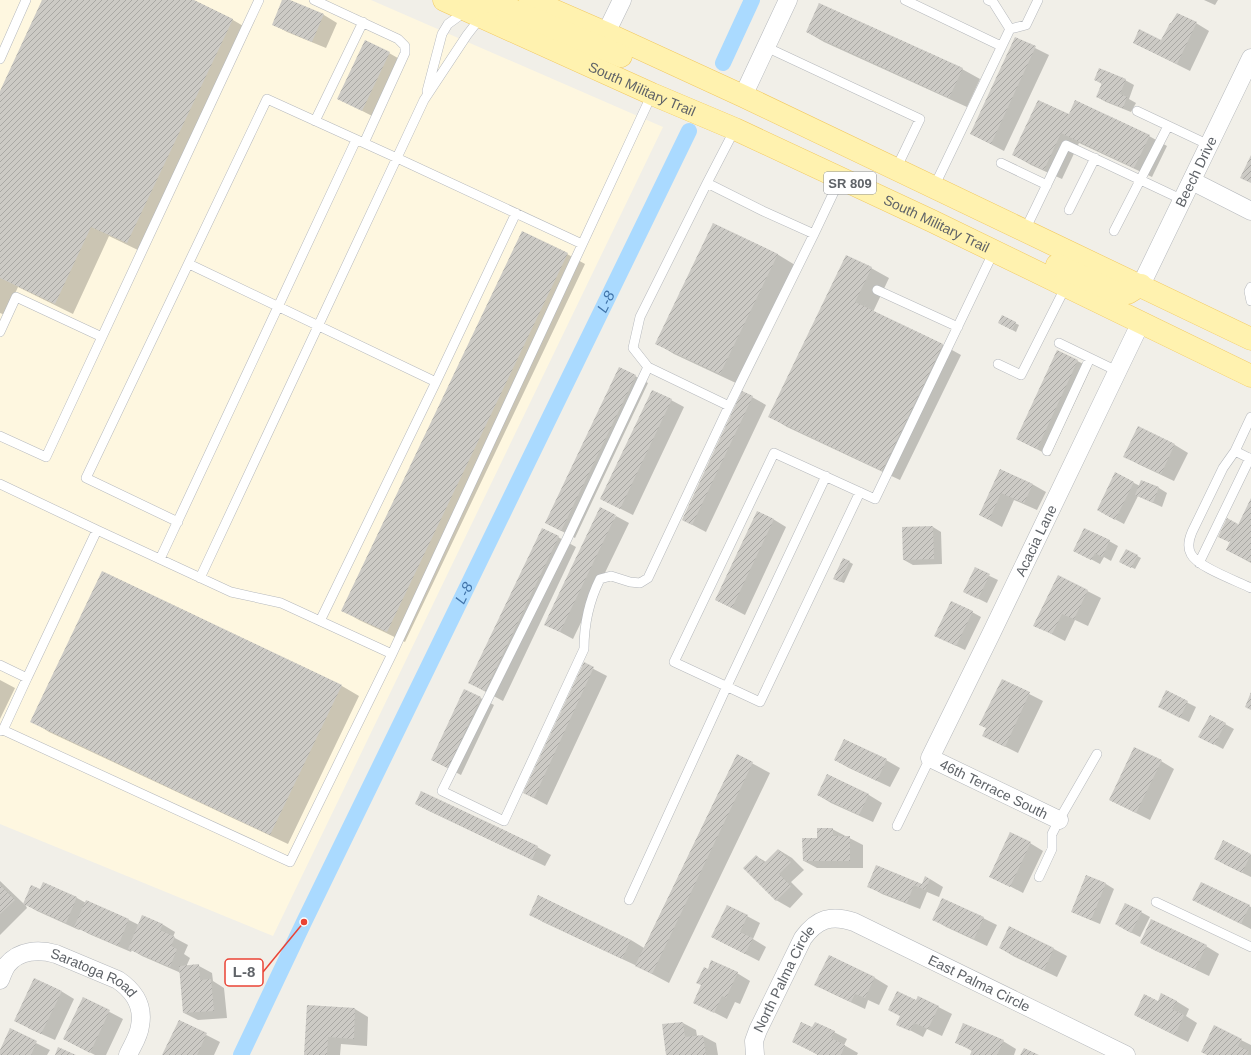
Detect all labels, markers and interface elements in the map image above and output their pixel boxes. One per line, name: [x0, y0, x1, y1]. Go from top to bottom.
street label: South Military Trail: [586, 58, 698, 119]
street label: Beech Drive: [1172, 134, 1220, 209]
road number: SR 809: [824, 172, 876, 194]
street label: South Military Trail: [881, 192, 992, 256]
water label: L-8: [593, 287, 618, 315]
street label: Acacia Lane: [1012, 502, 1060, 579]
water label: L-8: [451, 579, 476, 606]
street label: 46th Terrace South: [937, 756, 1051, 822]
street label: North Palma Circle: [750, 922, 818, 1035]
street label: Saratoga Road: [49, 945, 140, 1000]
street label: East Palma Circle: [926, 952, 1033, 1015]
callout: L-8: [225, 959, 263, 986]
text: L-8: [233, 963, 255, 980]

